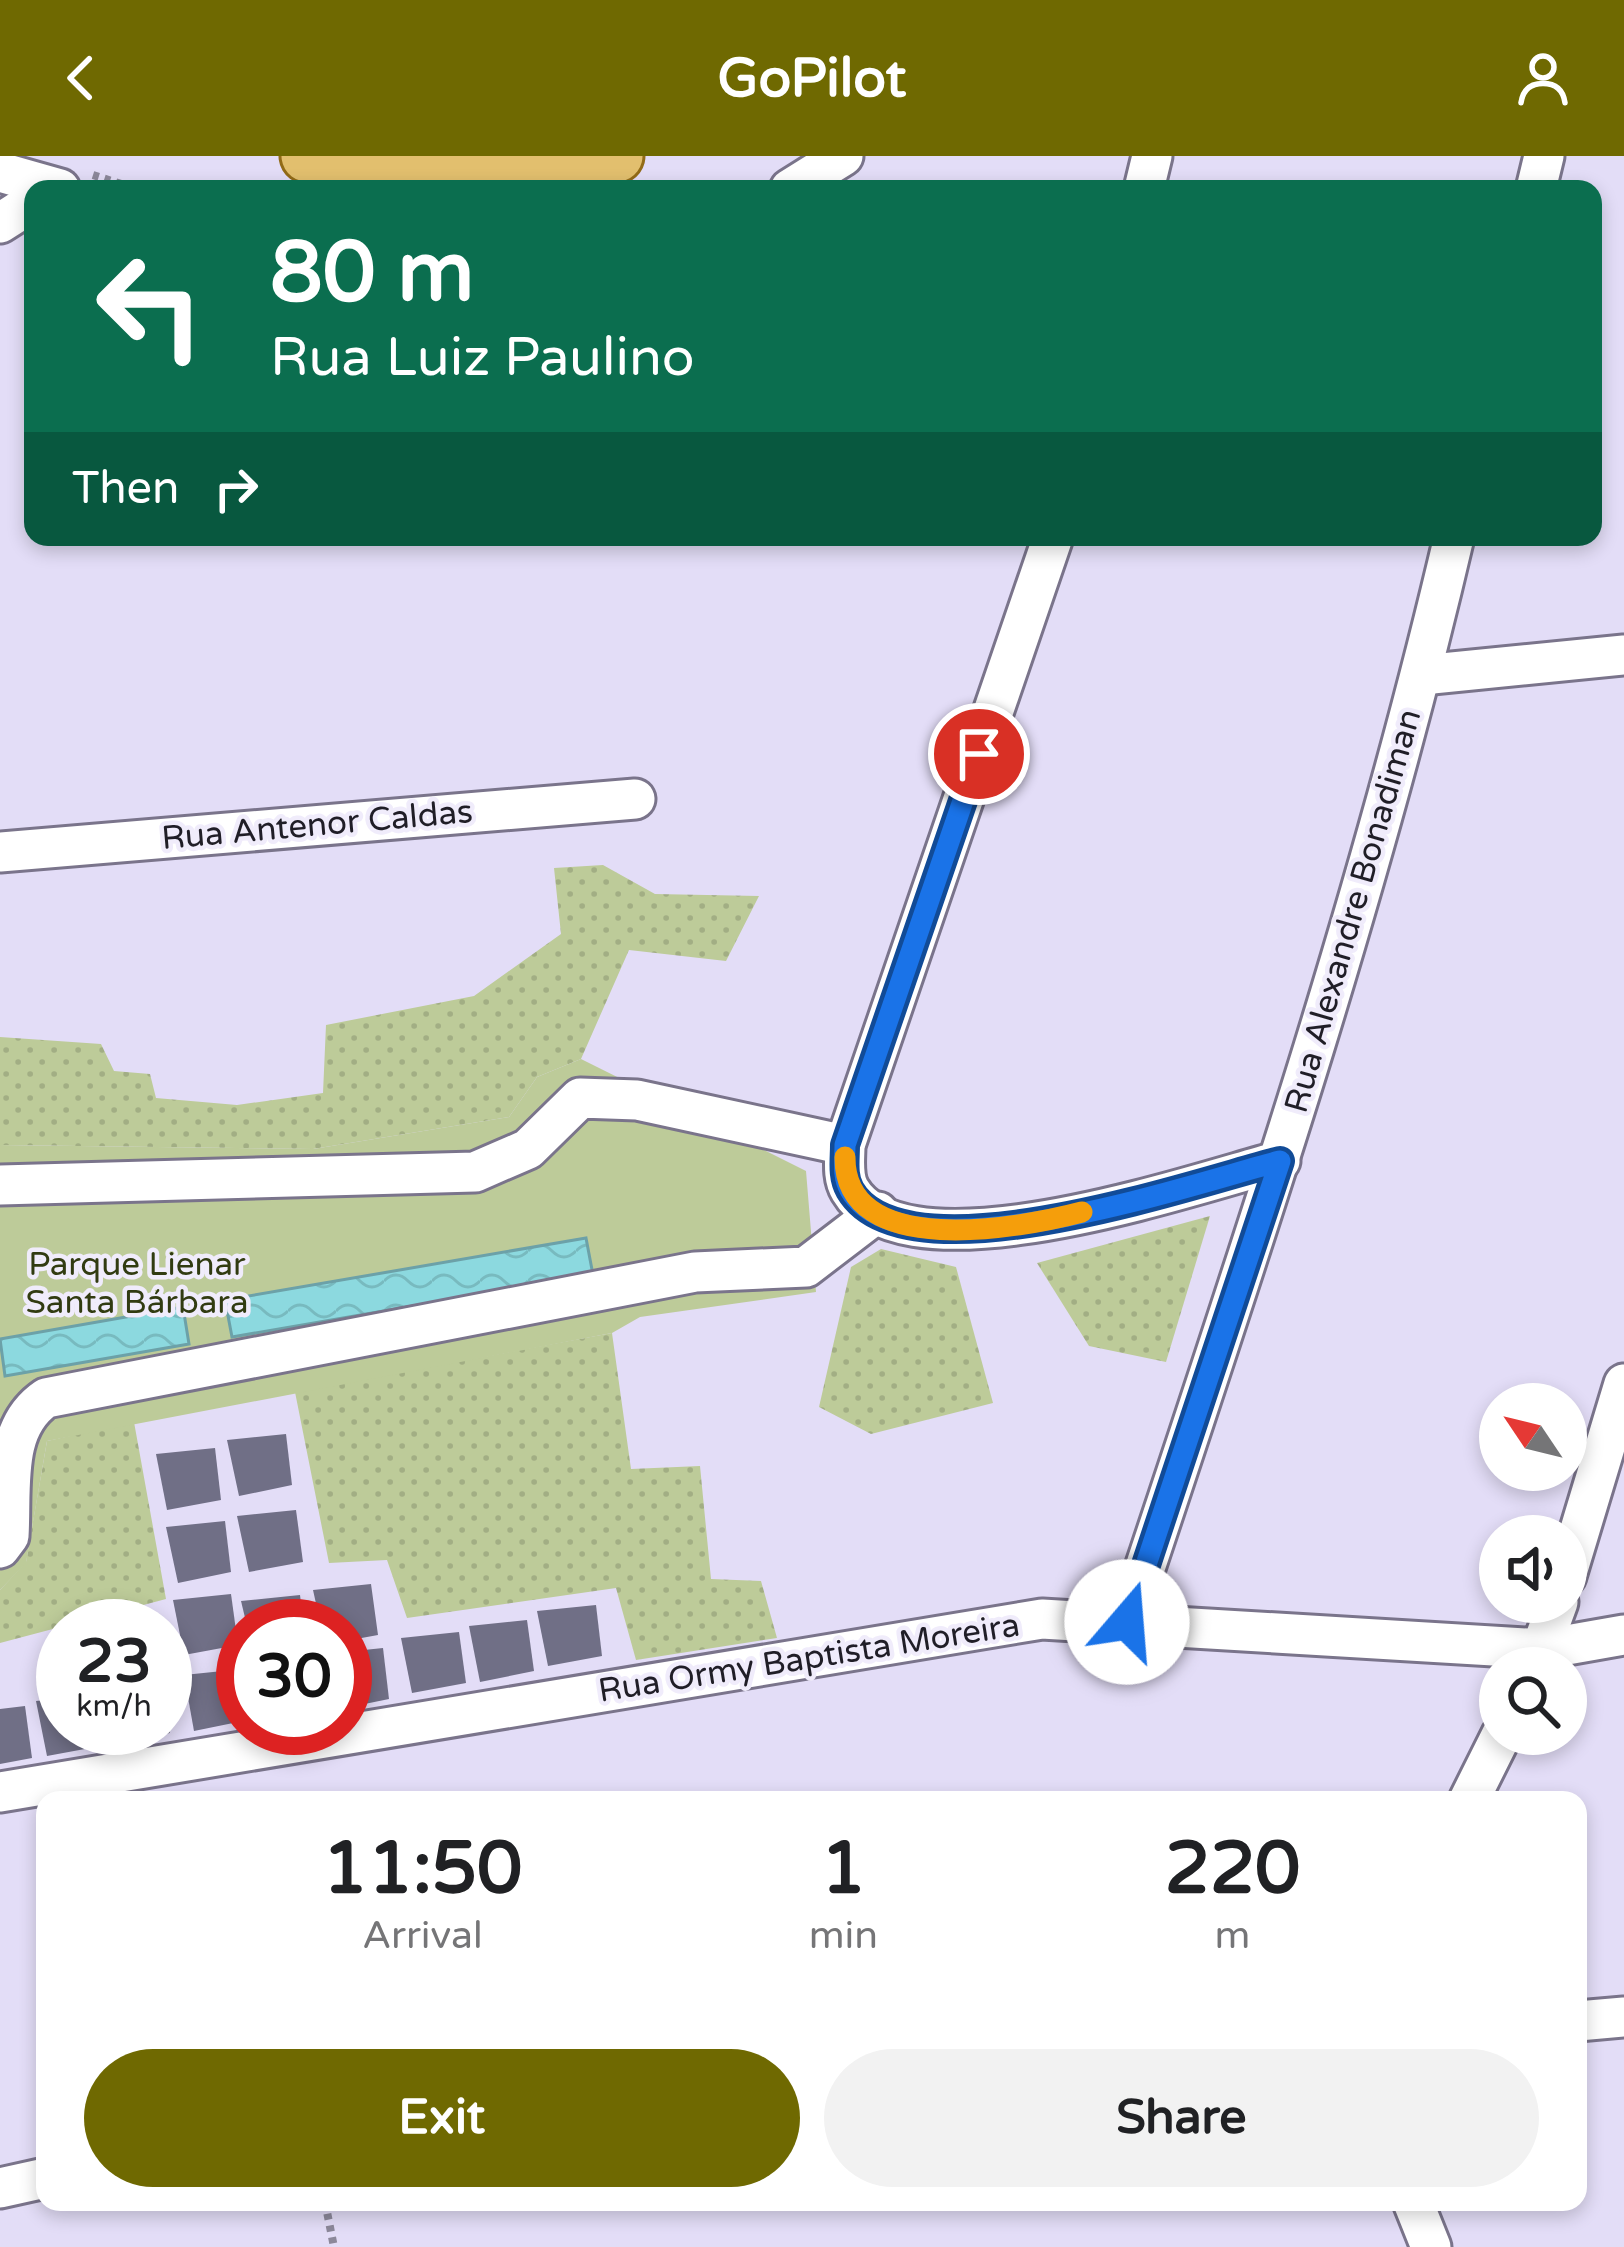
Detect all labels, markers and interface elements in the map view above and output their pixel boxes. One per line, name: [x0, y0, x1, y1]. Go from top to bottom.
icon: back: [48, 45, 114, 111]
icon: person: [1510, 45, 1576, 111]
text: GoPilot: [718, 46, 906, 111]
text: 80 m: [270, 223, 474, 324]
icon: left: [72, 228, 228, 384]
text: Rua Luiz Paulino: [270, 325, 695, 390]
icon: right: [203, 456, 269, 522]
text: Then: [72, 462, 179, 516]
pin: [928, 703, 1030, 805]
street label: Rua Alexandre Bonadiman: [1277, 705, 1429, 1117]
icon: arrive: [946, 721, 1012, 787]
street label: Rua Antenor Caldas: [160, 792, 474, 858]
park label: Parque Lienar Santa Bárbara: [26, 1245, 248, 1322]
north arrow: [1479, 1383, 1587, 1491]
map controls: [1479, 1383, 1587, 1755]
button: sound: [1479, 1515, 1587, 1623]
position arrow: [1064, 1559, 1190, 1685]
speed limit sign: 30: [216, 1599, 372, 1755]
street label: Rua Ormy Baptista Moreira: [595, 1605, 1023, 1711]
text: 23: [76, 1626, 152, 1698]
button: search: [1479, 1647, 1587, 1755]
text: km/h: [76, 1688, 152, 1725]
text: 11:50: [323, 1826, 522, 1913]
text: 1: [821, 1826, 866, 1913]
text: 220: [1165, 1826, 1300, 1913]
text: Arrival: [362, 1912, 483, 1959]
text: min: [809, 1912, 878, 1959]
text: m: [1215, 1912, 1250, 1959]
button: Exit: [84, 2049, 800, 2187]
button: Share: [824, 2049, 1539, 2187]

